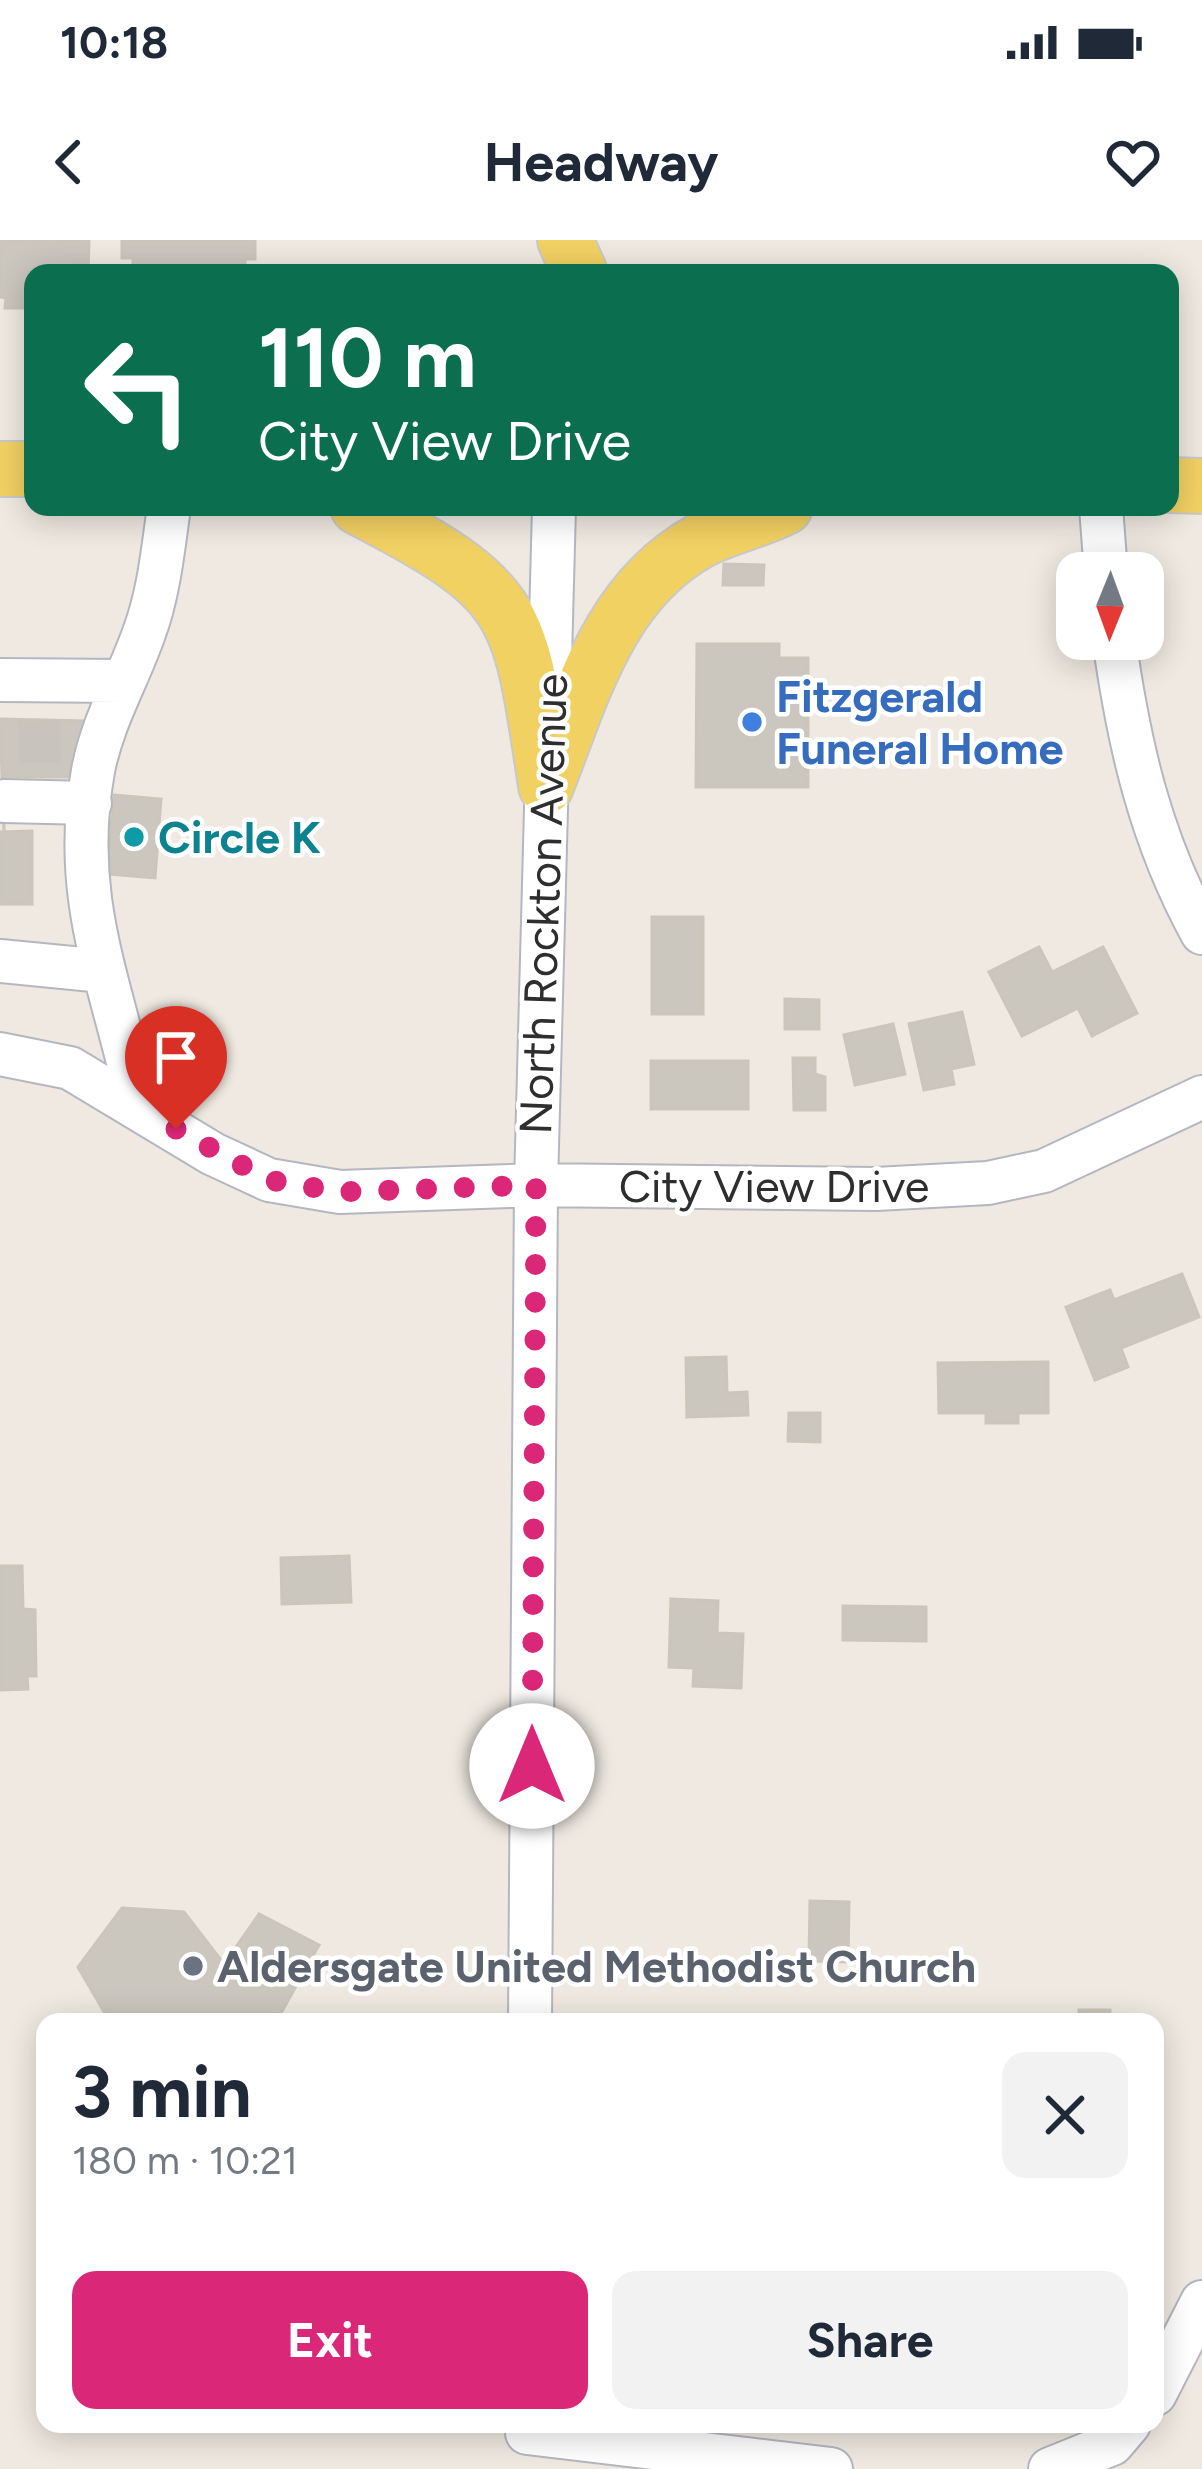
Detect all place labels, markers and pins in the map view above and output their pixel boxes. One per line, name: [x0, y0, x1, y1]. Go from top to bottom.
place label: Fitzgerald Funeral Home: [776, 669, 1063, 775]
marker: Fitzgerald Funeral Home: [739, 709, 765, 735]
place label: Circle K: [158, 810, 321, 864]
marker: Circle K: [121, 824, 147, 850]
pin: [125, 1006, 227, 1129]
place label: Aldersgate United Methodist Church: [217, 1939, 976, 1993]
marker: Aldersgate United Methodist Church: [180, 1953, 206, 1979]

